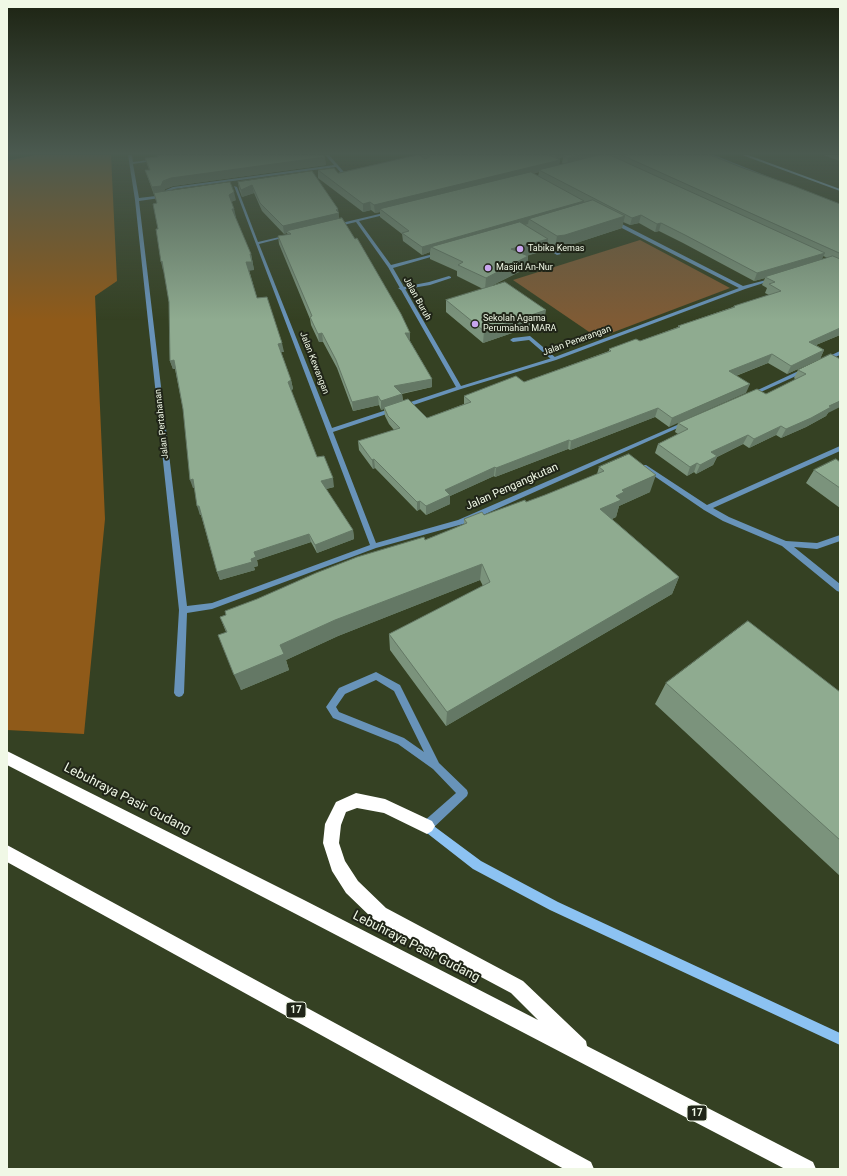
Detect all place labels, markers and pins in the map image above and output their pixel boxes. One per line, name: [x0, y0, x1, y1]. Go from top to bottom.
marker: Tabika Kemas: [515, 244, 525, 254]
place label: Tabika Kemas: [528, 244, 584, 254]
marker: Masjid An-Nur: [483, 263, 493, 273]
place label: Masjid An-Nur: [496, 263, 553, 273]
place label: Sekolah Agama Perumahan MARA: [483, 314, 556, 335]
marker: Sekolah Agama Perumahan MARA: [470, 319, 480, 329]

